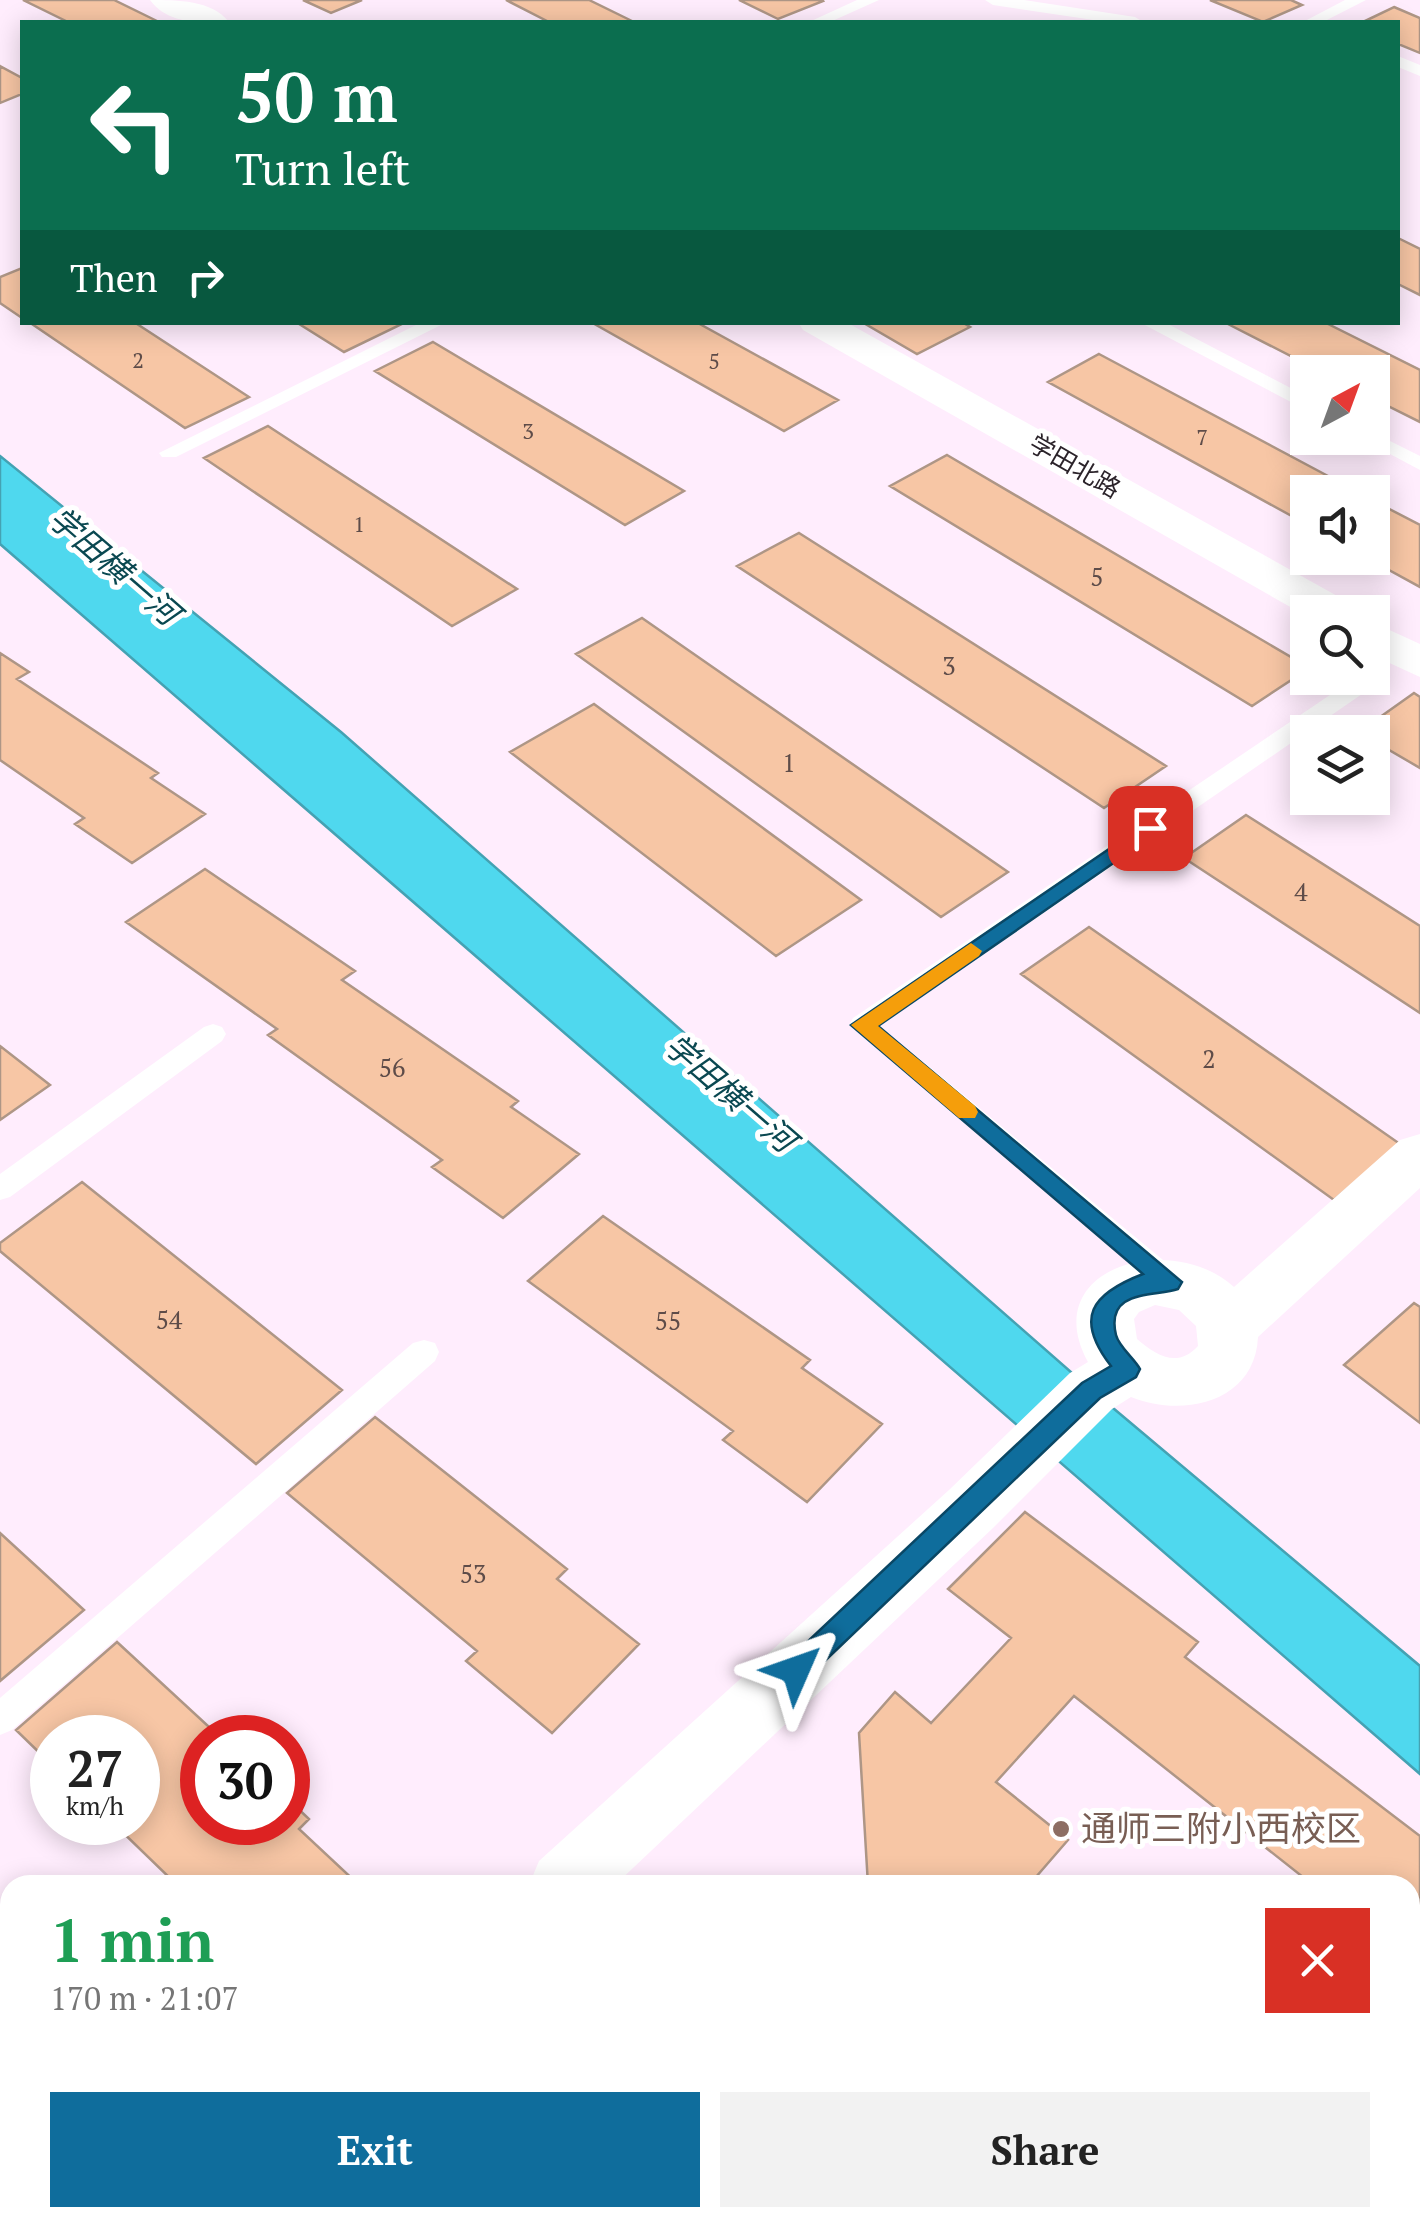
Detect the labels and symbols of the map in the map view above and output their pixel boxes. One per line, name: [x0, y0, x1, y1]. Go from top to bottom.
house number: 2: [132, 345, 144, 374]
house number: 5: [708, 346, 720, 375]
north arrow: [1290, 355, 1390, 455]
house number: 3: [522, 416, 534, 445]
house number: 7: [1196, 422, 1208, 451]
street label: 学田北路: [1024, 426, 1127, 505]
water label: 学田横一河: [40, 497, 193, 638]
house number: 1: [353, 509, 365, 538]
house number: 5: [1090, 560, 1104, 593]
house number: 3: [942, 649, 956, 682]
house number: 1: [782, 746, 796, 779]
pin: [1108, 786, 1193, 871]
house number: 4: [1294, 875, 1308, 908]
water label: 学田横一河: [656, 1024, 809, 1165]
house number: 2: [1202, 1042, 1216, 1075]
house number: 56: [379, 1051, 405, 1084]
house number: 54: [156, 1303, 183, 1336]
house number: 55: [655, 1304, 681, 1337]
house number: 53: [460, 1557, 486, 1590]
position arrow: [744, 1618, 848, 1722]
speed limit sign: 30: [180, 1715, 310, 1845]
place label: 通师三附小西校区: [1081, 1805, 1361, 1851]
marker: 通师三附小西校区: [1050, 1818, 1072, 1840]

